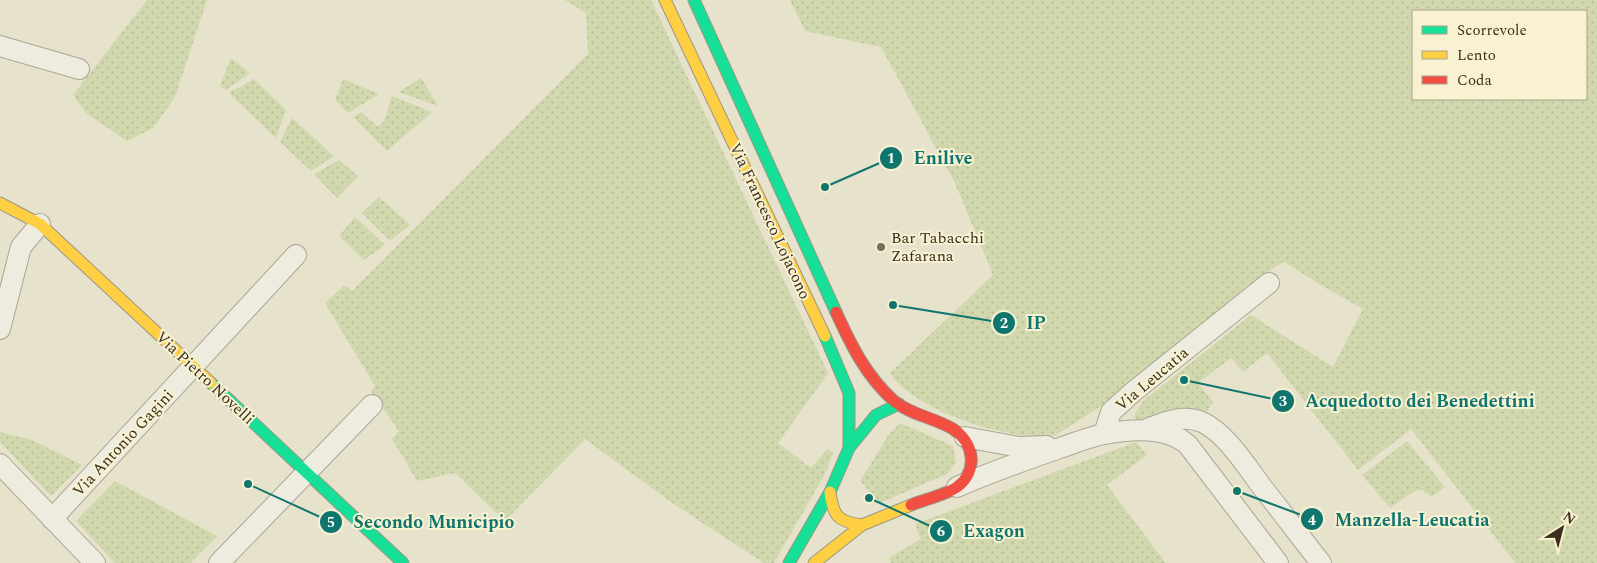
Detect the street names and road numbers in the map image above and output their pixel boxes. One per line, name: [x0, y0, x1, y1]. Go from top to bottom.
street label: Via Francesco Lojacono: [723, 139, 817, 303]
street label: Via Pietro Novelli: [150, 326, 260, 430]
street label: Via Leucatia: [1110, 341, 1194, 417]
street label: Via Antonio Gagini: [67, 384, 179, 502]

